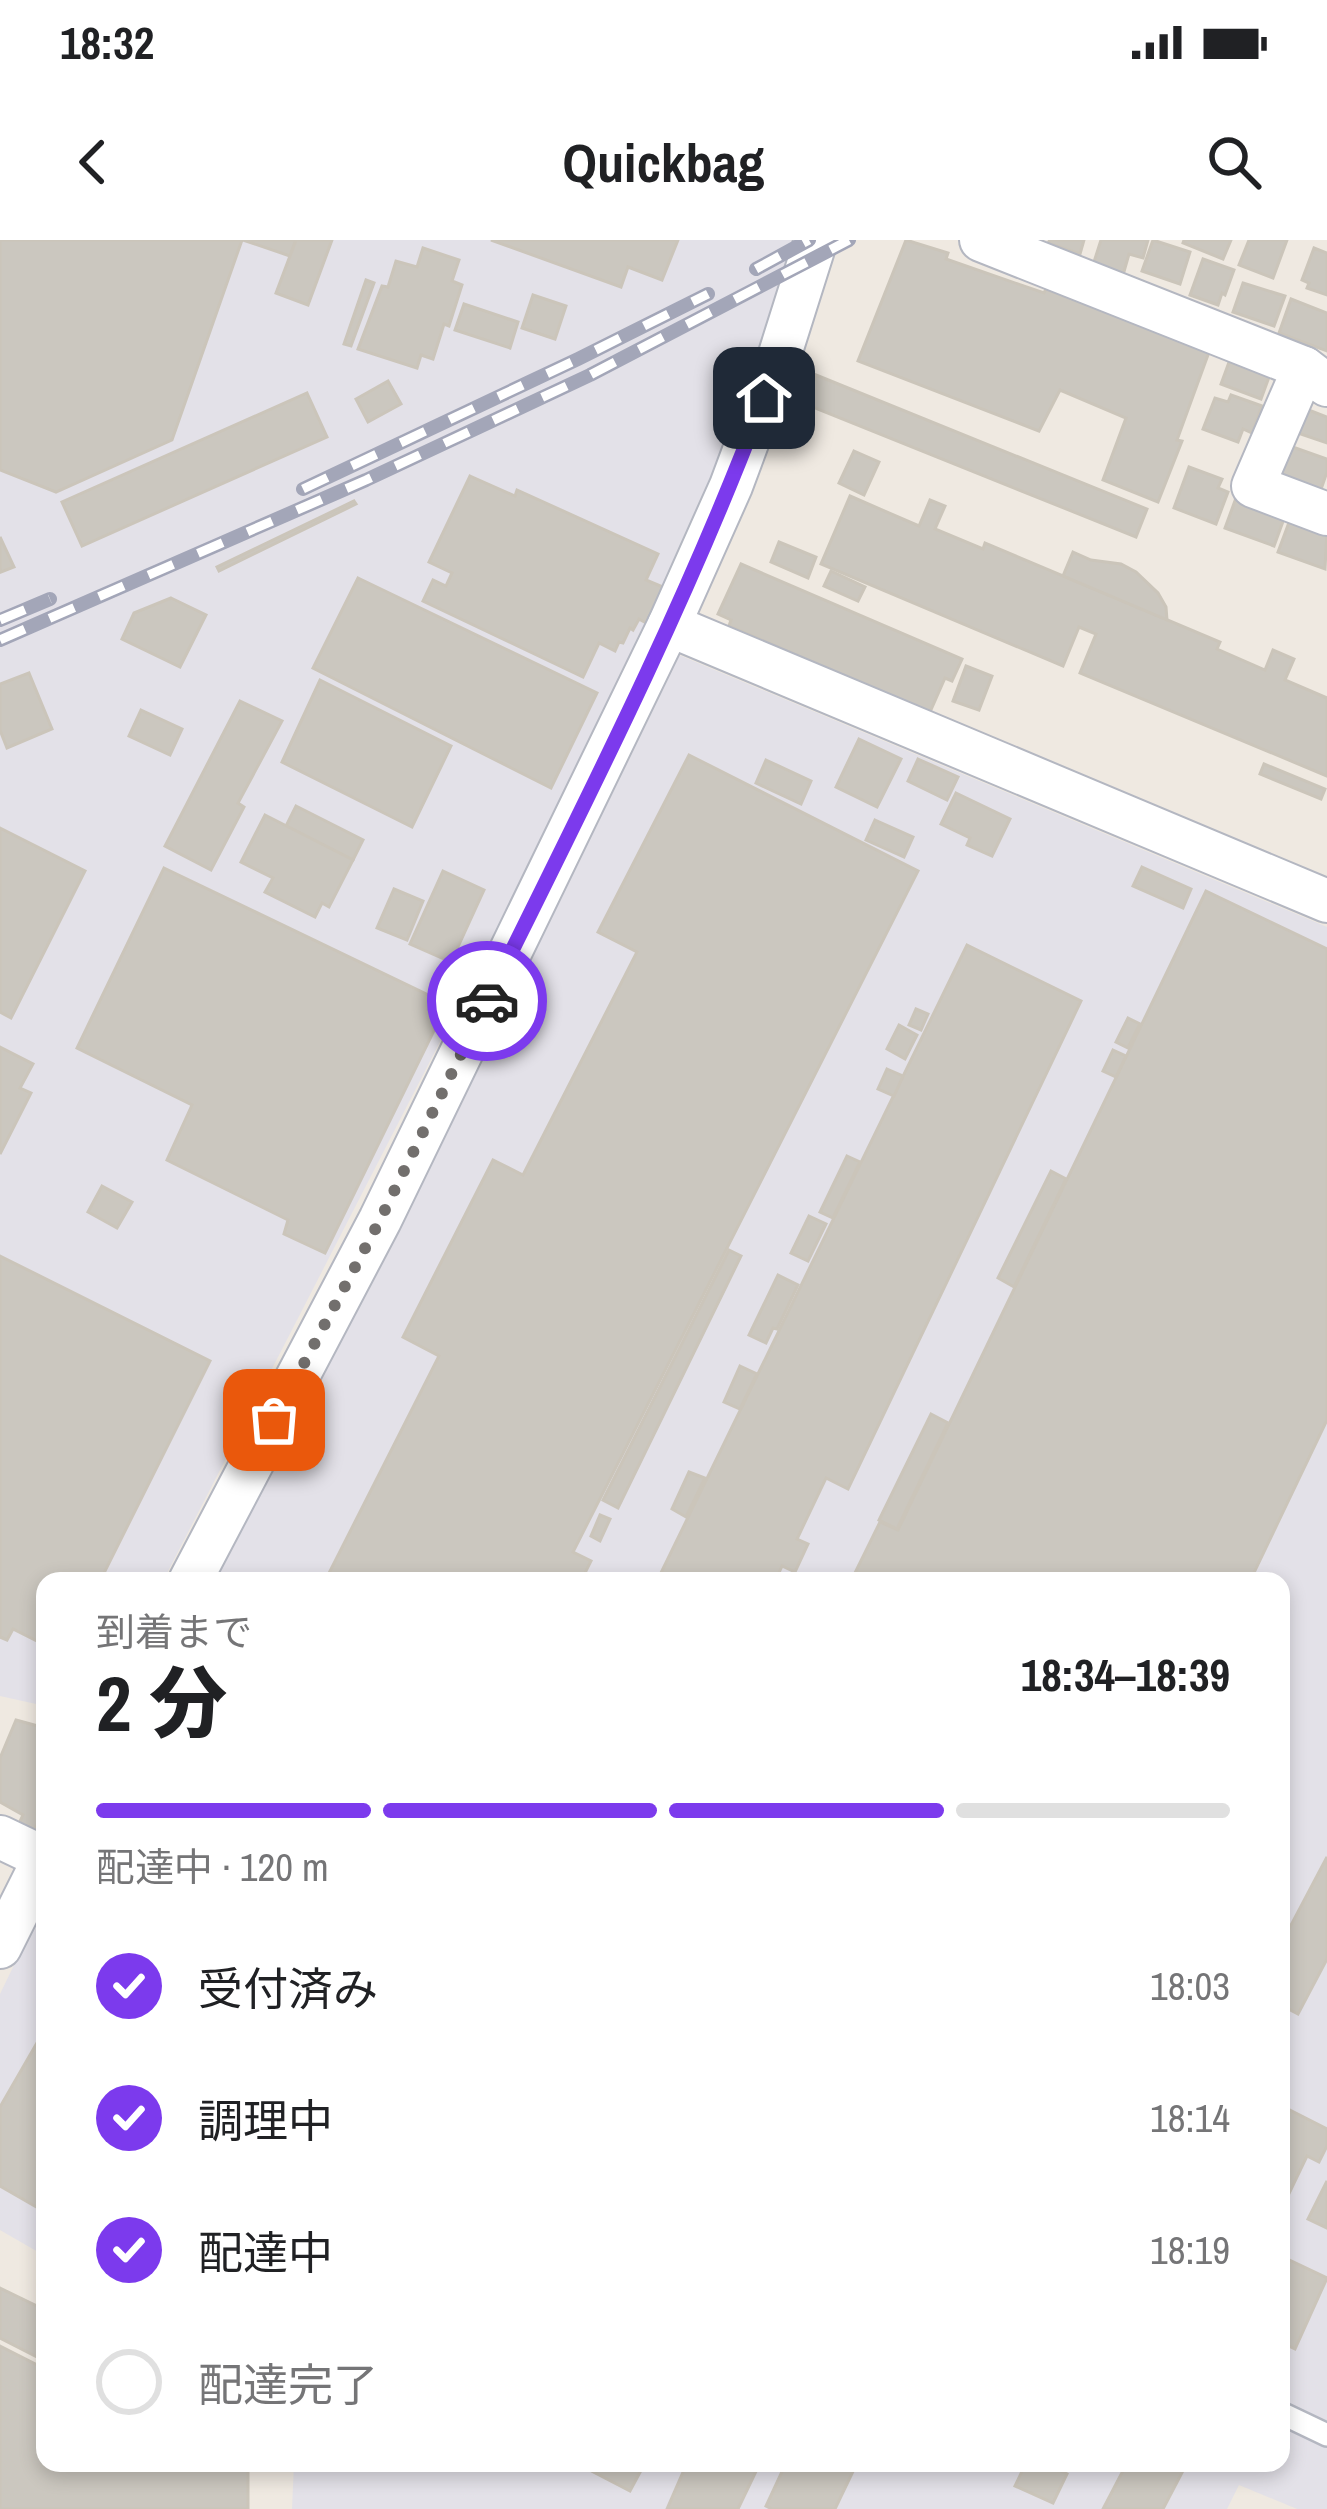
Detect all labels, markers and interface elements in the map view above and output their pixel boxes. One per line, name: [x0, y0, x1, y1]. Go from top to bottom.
text: 18:32: [60, 12, 154, 73]
text: Quickbag: [563, 126, 764, 199]
icon: back: [60, 129, 126, 195]
icon: search: [1201, 129, 1267, 195]
pin: [713, 347, 815, 449]
icon: home: [731, 365, 797, 431]
courier: [427, 941, 547, 1061]
icon: car: [454, 968, 520, 1034]
pin: [223, 1369, 325, 1471]
icon: bag: [241, 1387, 307, 1453]
text: 到着まで: [96, 1606, 252, 1658]
text: 18:34–18:39: [1021, 1644, 1230, 1705]
text: 2 分: [96, 1650, 227, 1755]
text: 配達中 · 120 m: [96, 1841, 329, 1893]
icon: check: [96, 1953, 162, 2019]
text: 受付済み: [198, 1958, 378, 2019]
text: 18:03: [1150, 1960, 1230, 2012]
icon: check: [96, 2085, 162, 2151]
text: 調理中: [198, 2090, 333, 2151]
text: 18:14: [1150, 2092, 1230, 2144]
icon: check: [96, 2217, 162, 2283]
text: 配達中: [198, 2222, 333, 2283]
text: 18:19: [1150, 2224, 1230, 2276]
text: 配達完了: [198, 2354, 378, 2415]

